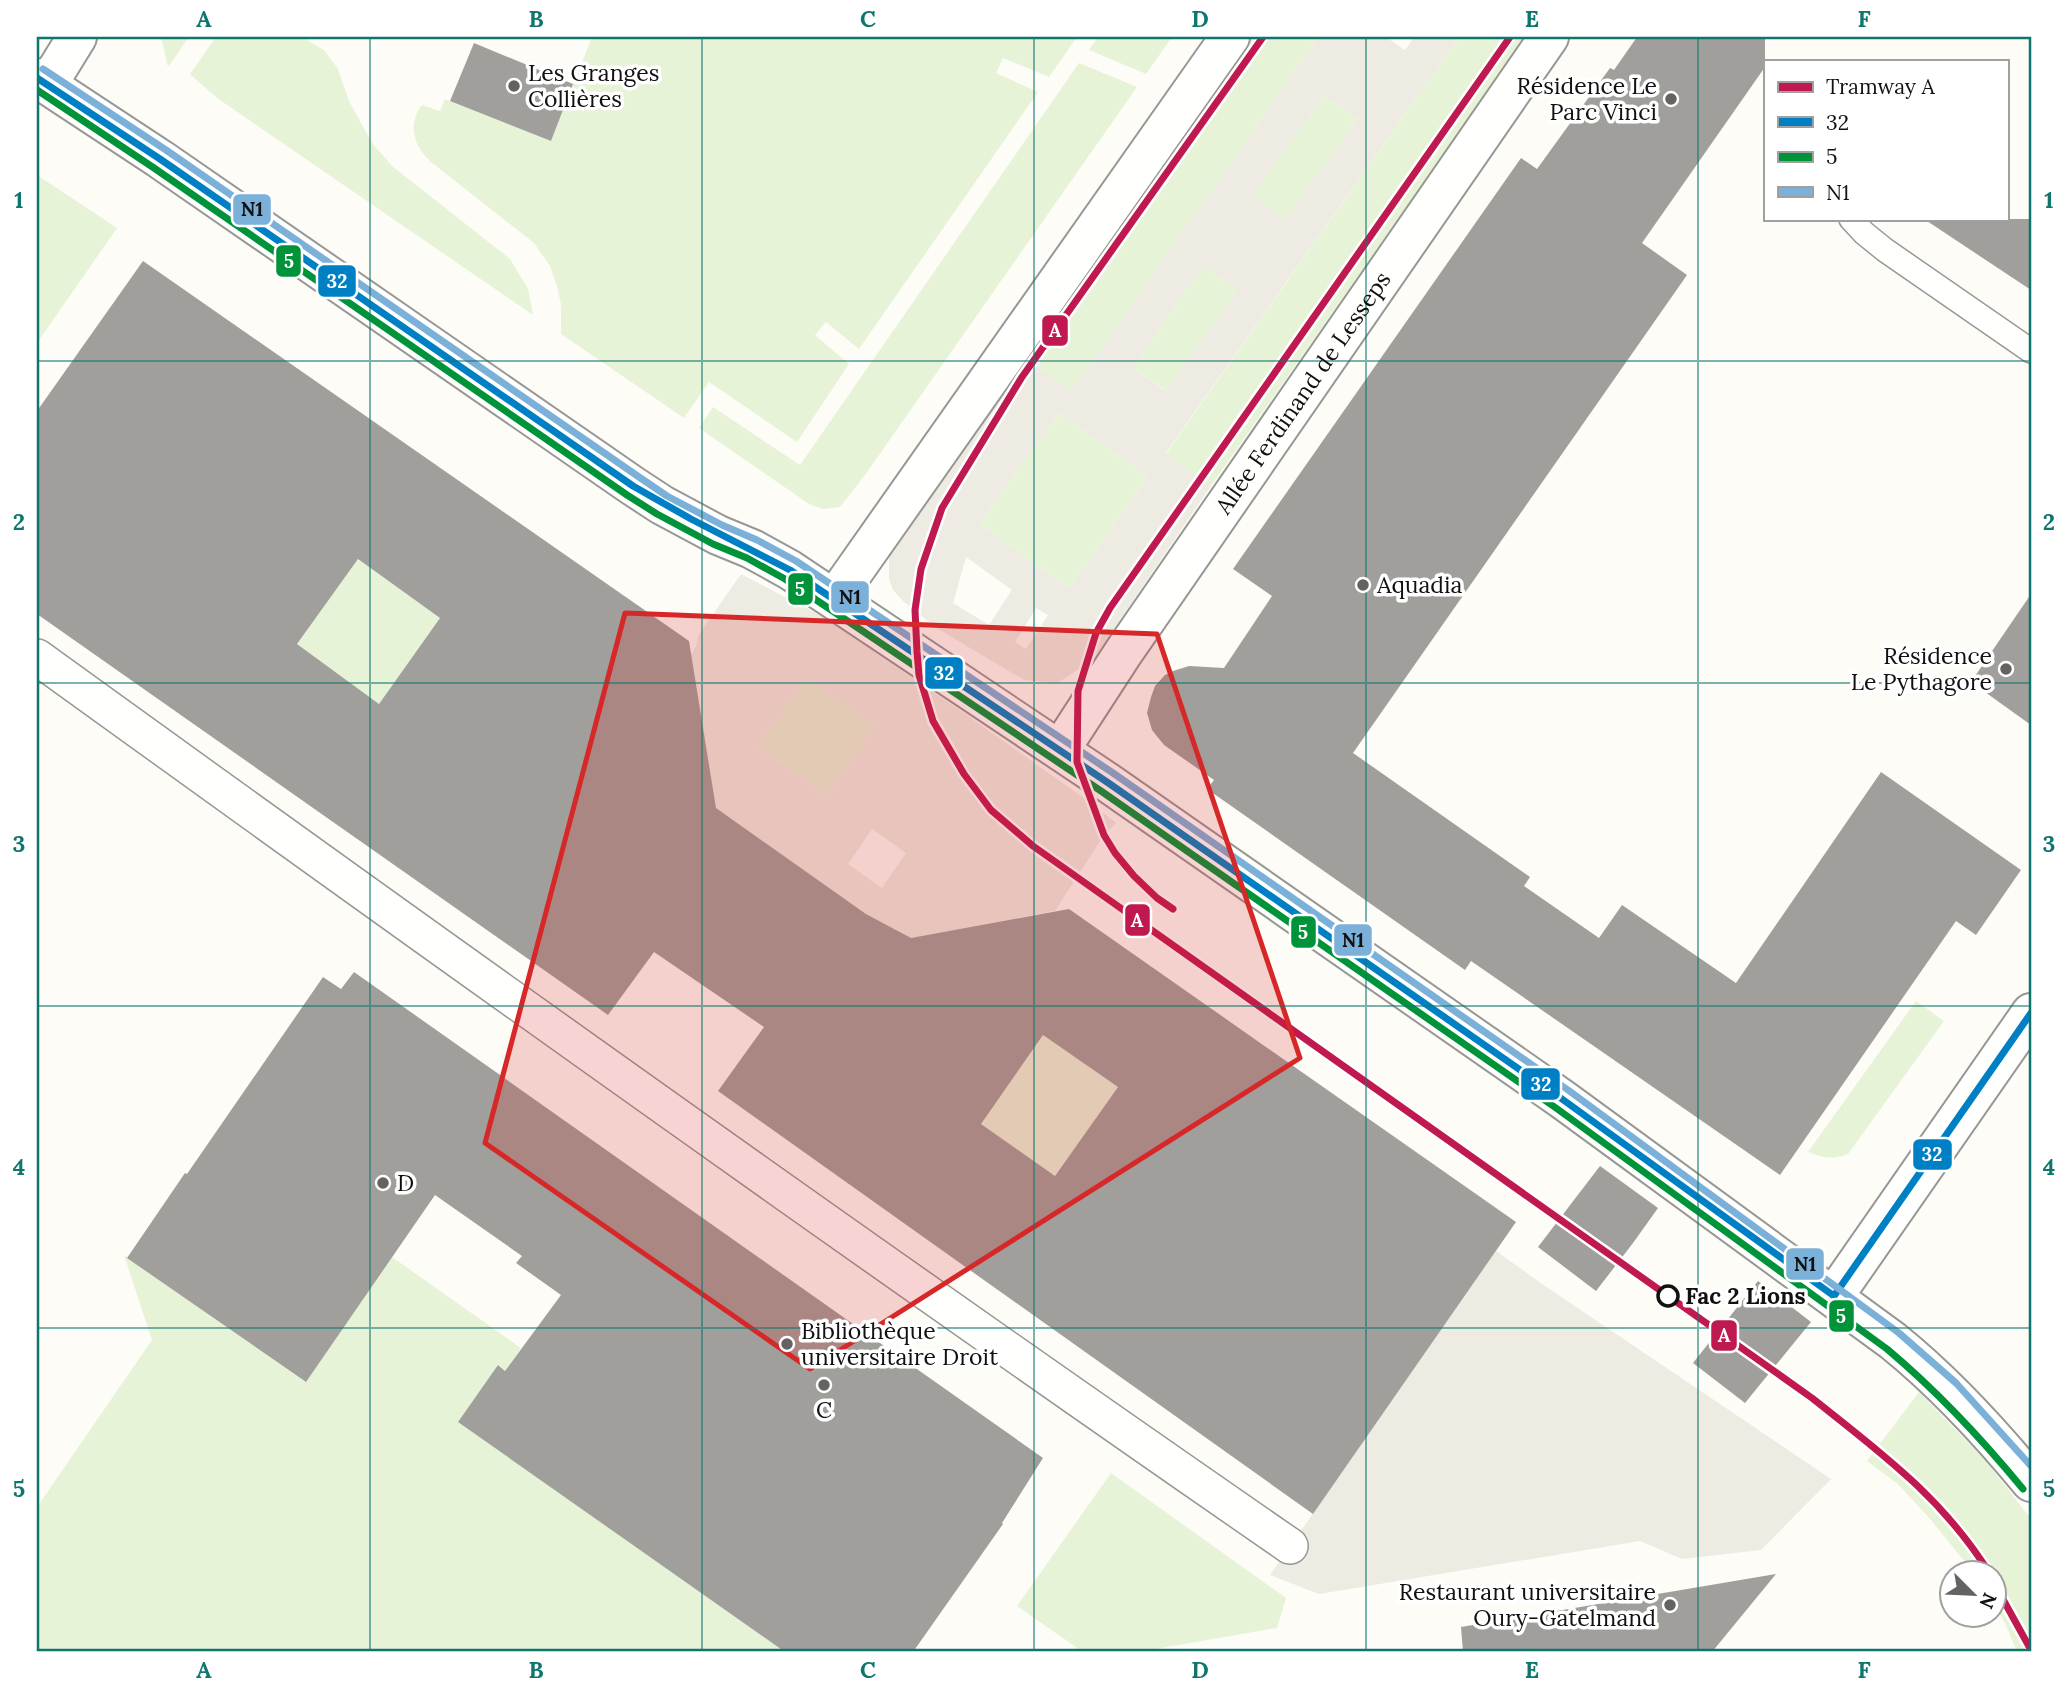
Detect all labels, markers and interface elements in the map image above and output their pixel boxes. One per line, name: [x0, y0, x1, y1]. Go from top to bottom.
text: A: [196, 4, 212, 33]
text: B: [528, 4, 544, 33]
text: C: [860, 4, 876, 33]
text: D: [1191, 4, 1209, 33]
text: E: [1525, 4, 1539, 33]
text: F: [1857, 4, 1871, 33]
place label: Les Granges Collières: [528, 58, 659, 113]
legend: [1764, 60, 2008, 220]
place label: Résidence Le Parc Vinci: [1517, 71, 1657, 126]
text: Tramway A: [1826, 73, 1935, 100]
marker: Les Granges Collières: [506, 78, 522, 94]
marker: Résidence Le Parc Vinci: [1663, 91, 1679, 107]
text: 32: [1826, 109, 1849, 136]
text: 5: [1826, 143, 1837, 170]
text: N1: [1826, 179, 1850, 206]
text: 1: [14, 185, 24, 214]
text: 1: [2044, 185, 2054, 214]
line badge: N1: [232, 193, 272, 226]
text: N1: [241, 197, 263, 221]
line badge: 5: [275, 244, 302, 278]
text: 5: [284, 249, 294, 273]
line badge: 32: [317, 264, 357, 298]
street label: Allée Ferdinand de Lesseps: [1208, 266, 1396, 520]
text: 32: [327, 269, 347, 293]
line badge: A: [1041, 314, 1069, 347]
text: A: [1049, 318, 1062, 342]
text: 2: [13, 507, 25, 536]
text: 2: [2043, 507, 2055, 536]
place label: Aquadia: [1376, 570, 1462, 599]
line badge: 5: [787, 572, 814, 606]
text: 5: [795, 577, 805, 601]
marker: Aquadia: [1355, 577, 1371, 593]
line badge: N1: [830, 580, 870, 614]
text: N1: [839, 585, 861, 609]
place label: Résidence Le Pythagore: [1851, 641, 1992, 696]
line badge: 32: [924, 656, 964, 690]
text: 32: [934, 661, 954, 685]
marker: Résidence Le Pythagore: [1998, 661, 2014, 677]
text: 3: [13, 829, 25, 858]
text: 3: [2043, 829, 2055, 858]
line badge: A: [1124, 903, 1151, 937]
text: A: [1131, 908, 1144, 932]
line badge: 5: [1290, 915, 1317, 949]
text: 5: [1298, 920, 1308, 944]
line badge: N1: [1333, 923, 1373, 957]
text: N1: [1342, 928, 1364, 952]
line badge: 32: [1520, 1067, 1561, 1101]
text: 32: [1531, 1072, 1551, 1096]
line badge: 32: [1912, 1138, 1953, 1171]
text: 32: [1922, 1142, 1942, 1166]
text: 4: [13, 1152, 25, 1181]
text: 4: [2043, 1152, 2055, 1181]
place label: D: [397, 1168, 414, 1197]
marker: D: [375, 1175, 391, 1191]
line badge: N1: [1785, 1247, 1825, 1281]
text: N1: [1794, 1252, 1816, 1276]
place label: Fac 2 Lions: [1685, 1281, 1806, 1310]
marker: Fac 2 Lions: [1657, 1285, 1679, 1307]
line badge: 5: [1828, 1299, 1855, 1333]
text: 5: [1836, 1304, 1846, 1328]
place label: Bibliothèque universitaire Droit: [801, 1316, 998, 1371]
line badge: A: [1710, 1319, 1738, 1352]
text: A: [1718, 1323, 1731, 1347]
marker: Bibliothèque universitaire Droit: [779, 1336, 795, 1352]
marker: C: [816, 1377, 832, 1393]
place label: C: [816, 1395, 832, 1424]
text: 5: [13, 1474, 25, 1503]
text: 5: [2043, 1474, 2055, 1503]
north arrow: [1938, 1560, 2008, 1630]
place label: Restaurant universitaire Oury-Gatelmand: [1399, 1577, 1656, 1632]
text: N: [1974, 1589, 2002, 1613]
marker: Restaurant universitaire Oury-Gatelmand: [1662, 1597, 1678, 1613]
text: A: [196, 1655, 212, 1684]
text: B: [528, 1655, 544, 1684]
text: C: [860, 1655, 876, 1684]
text: D: [1191, 1655, 1209, 1684]
text: E: [1525, 1655, 1539, 1684]
text: F: [1857, 1655, 1871, 1684]

